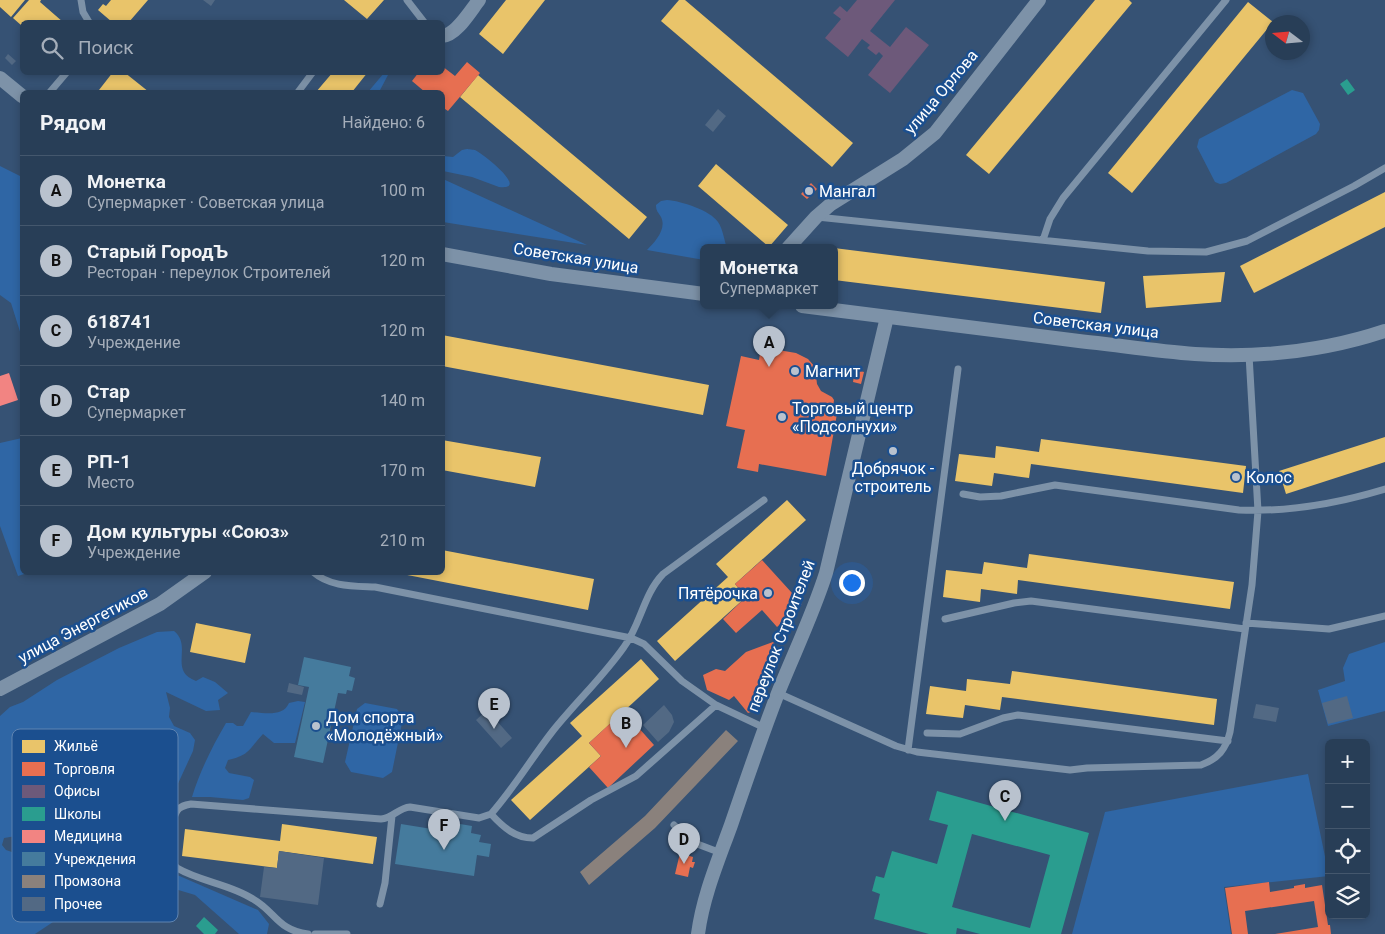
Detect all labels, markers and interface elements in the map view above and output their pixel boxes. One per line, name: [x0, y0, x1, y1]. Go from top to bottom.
north arrow: [1265, 15, 1310, 60]
search box: [20, 20, 445, 75]
icon: search: [38, 34, 66, 62]
text: Поиск: [78, 36, 134, 59]
street label: улица Орлова: [900, 46, 982, 138]
text: Рядом: [40, 111, 106, 135]
text: Найдено: 6: [342, 113, 425, 132]
text: Монетка: [87, 170, 166, 193]
text: A: [51, 181, 61, 200]
text: 100 m: [380, 181, 425, 200]
place label: Мангал: [819, 182, 876, 201]
marker: Мангал: [803, 185, 815, 197]
text: Супермаркет · Советская улица: [87, 193, 325, 212]
street label: Советская улица: [512, 239, 640, 277]
text: Старый ГородЪ: [87, 240, 228, 263]
popup: [700, 244, 838, 309]
text: B: [51, 251, 61, 270]
text: 120 m: [380, 251, 425, 270]
text: Монетка: [720, 256, 798, 279]
text: Ресторан · переулок Строителей: [87, 263, 331, 282]
text: Супермаркет: [720, 279, 818, 298]
street label: Советская улица: [1032, 308, 1160, 342]
text: 618741: [87, 310, 152, 333]
text: C: [51, 321, 61, 340]
text: 120 m: [380, 321, 425, 340]
pin: A: [753, 326, 785, 367]
text: Учреждение: [87, 333, 180, 352]
place label: Магнит: [805, 362, 861, 381]
marker: Магнит: [789, 365, 801, 377]
text: Стар: [87, 380, 130, 403]
text: D: [51, 391, 61, 410]
text: 140 m: [380, 391, 425, 410]
place label: Торговый центр «Подсолнухи»: [792, 399, 913, 436]
text: Супермаркет: [87, 403, 186, 422]
marker: Торговый центр «Подсолнухи»: [776, 411, 788, 423]
marker: Добрячок - строитель: [887, 445, 899, 457]
text: РП-1: [87, 450, 131, 473]
place label: Добрячок - строитель: [852, 459, 935, 496]
text: E: [52, 461, 61, 480]
text: 170 m: [380, 461, 425, 480]
place label: Колос: [1246, 468, 1292, 487]
marker: Колос: [1230, 471, 1242, 483]
text: Место: [87, 473, 134, 492]
text: Дом культуры «Союз»: [87, 520, 289, 543]
text: F: [52, 531, 60, 550]
text: 210 m: [380, 531, 425, 550]
text: Учреждение: [87, 543, 180, 562]
street label: переулок Строителей: [743, 557, 819, 715]
your location: [839, 570, 865, 596]
street label: улица Энергетиков: [15, 583, 151, 667]
place label: Пятёрочка: [678, 584, 758, 603]
marker: Пятёрочка: [762, 587, 774, 599]
pin: E: [478, 688, 510, 729]
pin: B: [610, 707, 642, 748]
place label: Дом спорта «Молодёжный»: [326, 708, 443, 745]
marker: Дом спорта «Молодёжный»: [310, 720, 322, 732]
legend: [12, 729, 178, 922]
text: Жильё: [54, 738, 98, 754]
map controls: [1325, 739, 1370, 919]
button: +: [1325, 739, 1370, 784]
text: Торговля: [54, 761, 115, 777]
pin: C: [989, 780, 1021, 821]
text: Офисы: [54, 783, 100, 799]
button: −: [1325, 784, 1370, 829]
text: Школы: [54, 806, 101, 822]
pin: F: [428, 809, 460, 850]
pin: D: [668, 823, 700, 864]
text: Медицина: [54, 828, 122, 844]
button: locate: [1325, 829, 1370, 874]
text: Учреждения: [54, 851, 136, 867]
text: Промзона: [54, 873, 121, 889]
button: layers: [1325, 874, 1370, 919]
text: Прочее: [54, 896, 102, 912]

